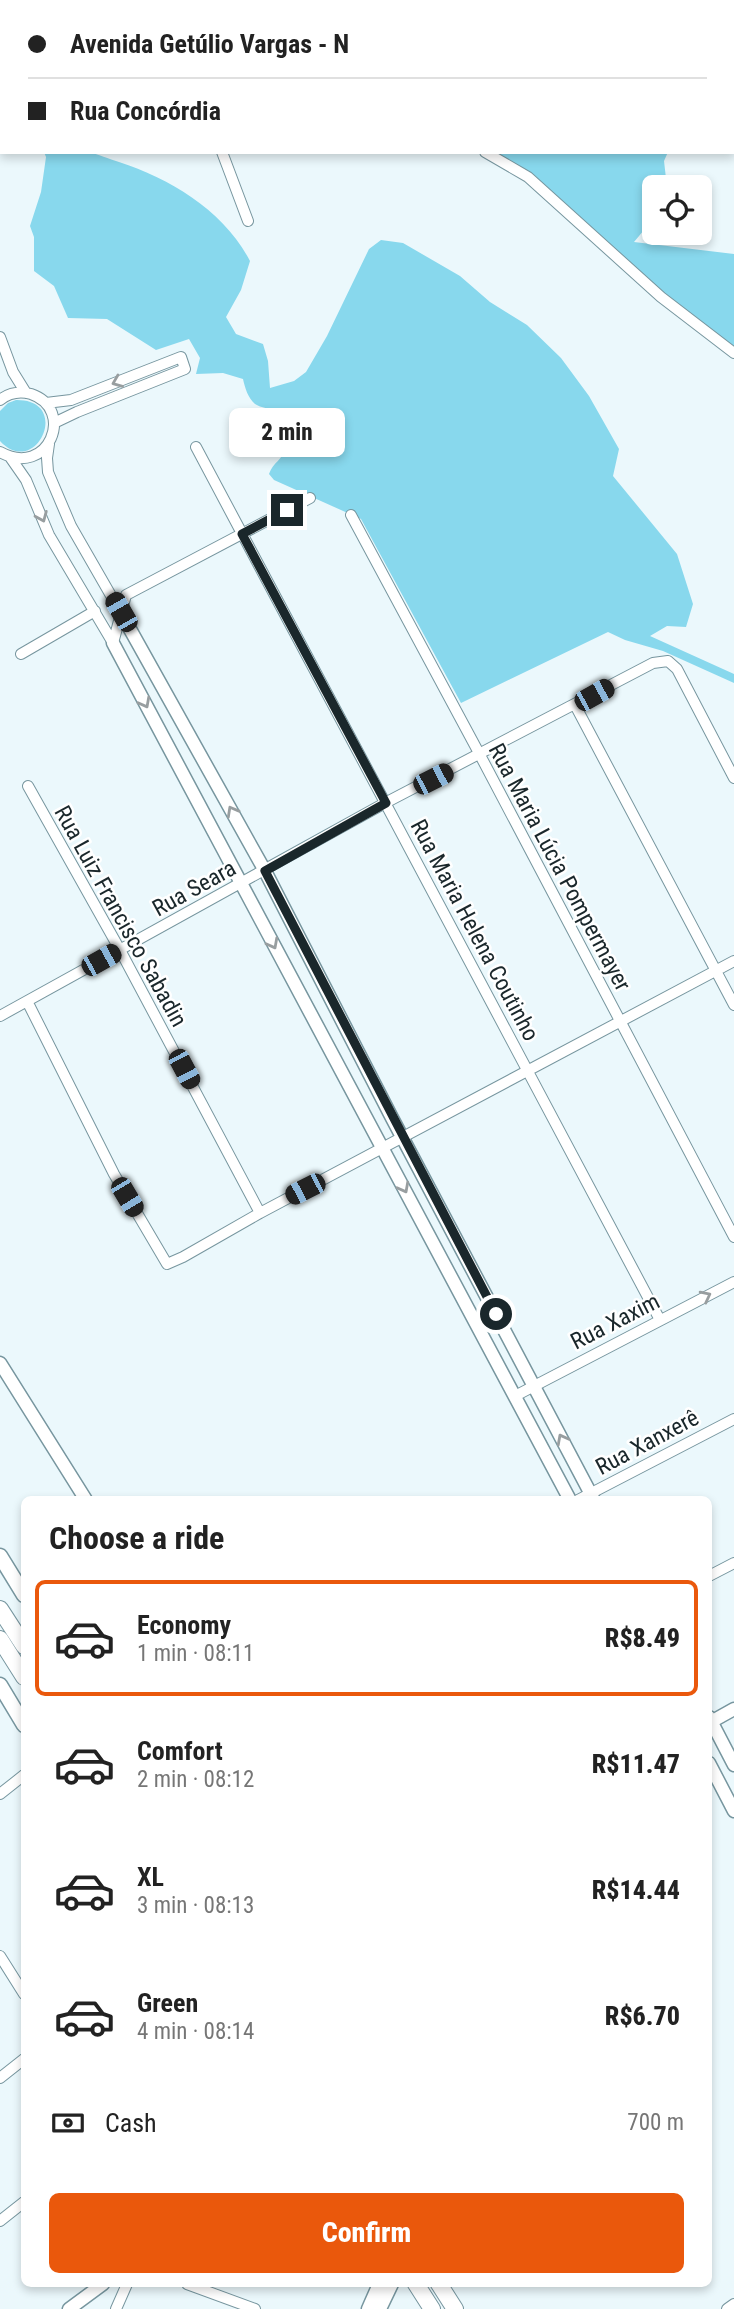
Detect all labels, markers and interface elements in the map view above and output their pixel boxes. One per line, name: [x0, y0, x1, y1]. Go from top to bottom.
text: Avenida Getúlio Vargas - N: [70, 29, 349, 59]
text: Rua Concórdia: [70, 96, 221, 126]
map controls: [642, 175, 712, 245]
button: locate: [642, 175, 712, 245]
one-way arrow: [112, 373, 124, 387]
callout: 2 min: [229, 408, 345, 458]
text: 2 min: [261, 419, 313, 446]
route end: [271, 494, 303, 526]
one-way arrow: [34, 510, 48, 523]
car: [102, 589, 141, 635]
car: [571, 676, 618, 714]
one-way arrow: [137, 696, 151, 709]
street label: Rua Maria Lúcia Pompermayer: [483, 739, 636, 996]
car: [410, 760, 457, 798]
street label: Rua Luiz Francisco Sabadin: [49, 801, 193, 1031]
one-way arrow: [227, 806, 240, 819]
street label: Rua Maria Helena Coutinho: [405, 815, 544, 1045]
street label: Rua Seara: [148, 855, 241, 922]
one-way arrow: [265, 937, 278, 949]
car: [78, 941, 125, 979]
car: [165, 1046, 204, 1092]
car: [282, 1170, 329, 1208]
car: [108, 1174, 147, 1220]
one-way arrow: [395, 1180, 409, 1193]
street label: Rua Xaxim: [566, 1288, 664, 1355]
one-way arrow: [699, 1291, 711, 1305]
route start: [480, 1298, 512, 1330]
street label: Rua Xanxerê: [591, 1404, 703, 1481]
one-way arrow: [557, 1434, 570, 1447]
text: Choose a ride: [49, 1519, 224, 1557]
icon: car: [53, 1607, 116, 1670]
text: Economy: [137, 1610, 231, 1640]
text: R$8.49: [605, 1623, 680, 1653]
text: 1 min · 08:11: [137, 1640, 254, 1667]
icon: car: [53, 1733, 116, 1796]
text: Comfort: [137, 1736, 223, 1766]
text: R$11.47: [592, 1749, 680, 1779]
text: 2 min · 08:12: [137, 1766, 254, 1793]
icon: car: [53, 1859, 116, 1922]
text: XL: [137, 1862, 164, 1892]
text: R$14.44: [592, 1875, 680, 1905]
text: 3 min · 08:13: [137, 1892, 254, 1919]
icon: car: [53, 1985, 116, 2048]
text: Green: [137, 1988, 198, 2018]
text: R$6.70: [605, 2001, 680, 2031]
text: 4 min · 08:14: [137, 2018, 254, 2045]
icon: cash: [49, 2104, 87, 2142]
text: Cash: [105, 2108, 157, 2138]
text: 700 m: [627, 2109, 684, 2136]
button: Confirm: [49, 2193, 684, 2273]

